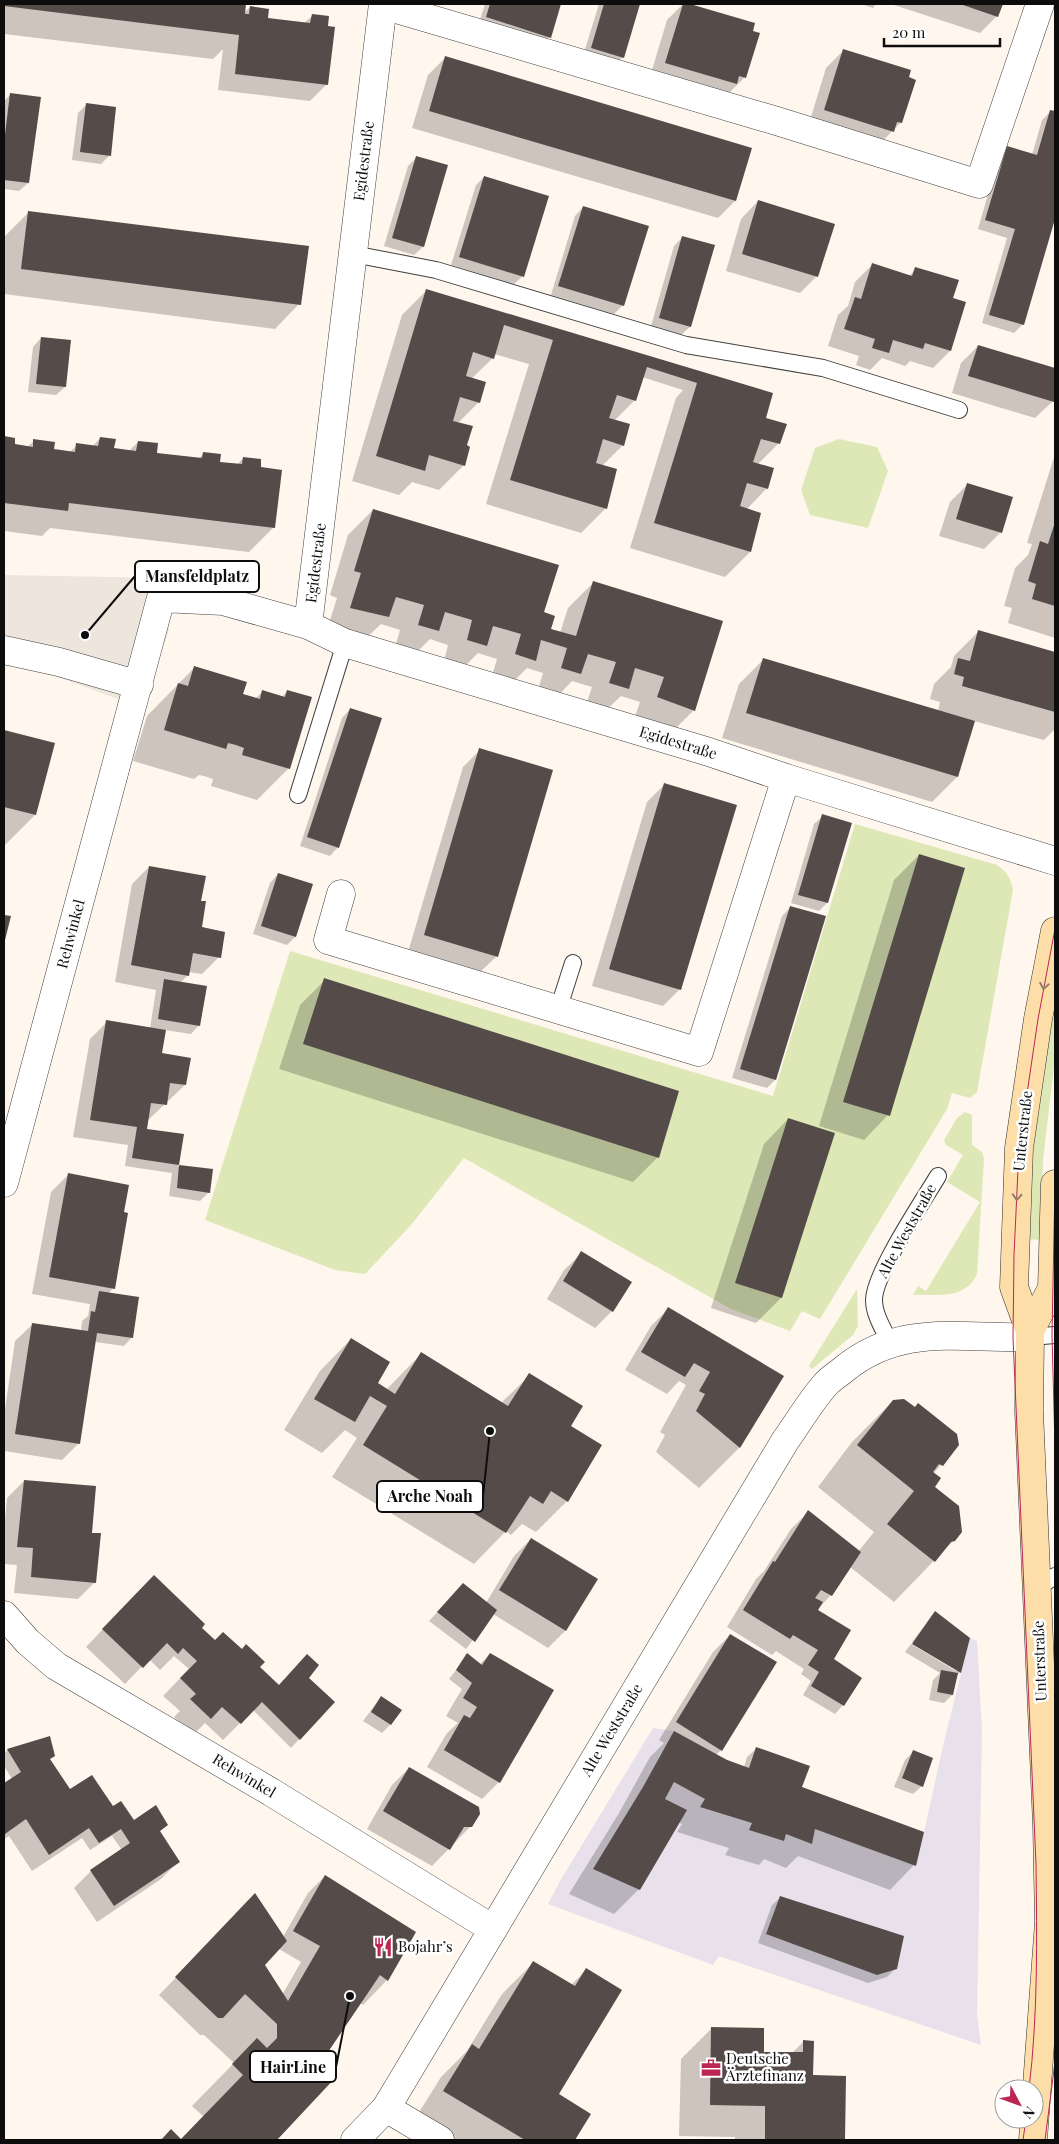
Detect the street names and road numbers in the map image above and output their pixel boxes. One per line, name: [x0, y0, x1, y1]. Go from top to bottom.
street label: Egidestraße: [348, 120, 378, 202]
street label: Egidestraße: [300, 522, 330, 604]
street label: Egidestraße: [637, 721, 720, 763]
street label: Rehwinkel: [51, 897, 89, 970]
street label: Unterstraße: [1008, 1090, 1036, 1172]
street label: Alte Weststraße: [872, 1180, 940, 1282]
street label: Unterstraße: [1028, 1620, 1050, 1702]
street label: Alte Weststraße: [575, 1680, 647, 1780]
street label: Rehwinkel: [209, 1748, 280, 1802]

